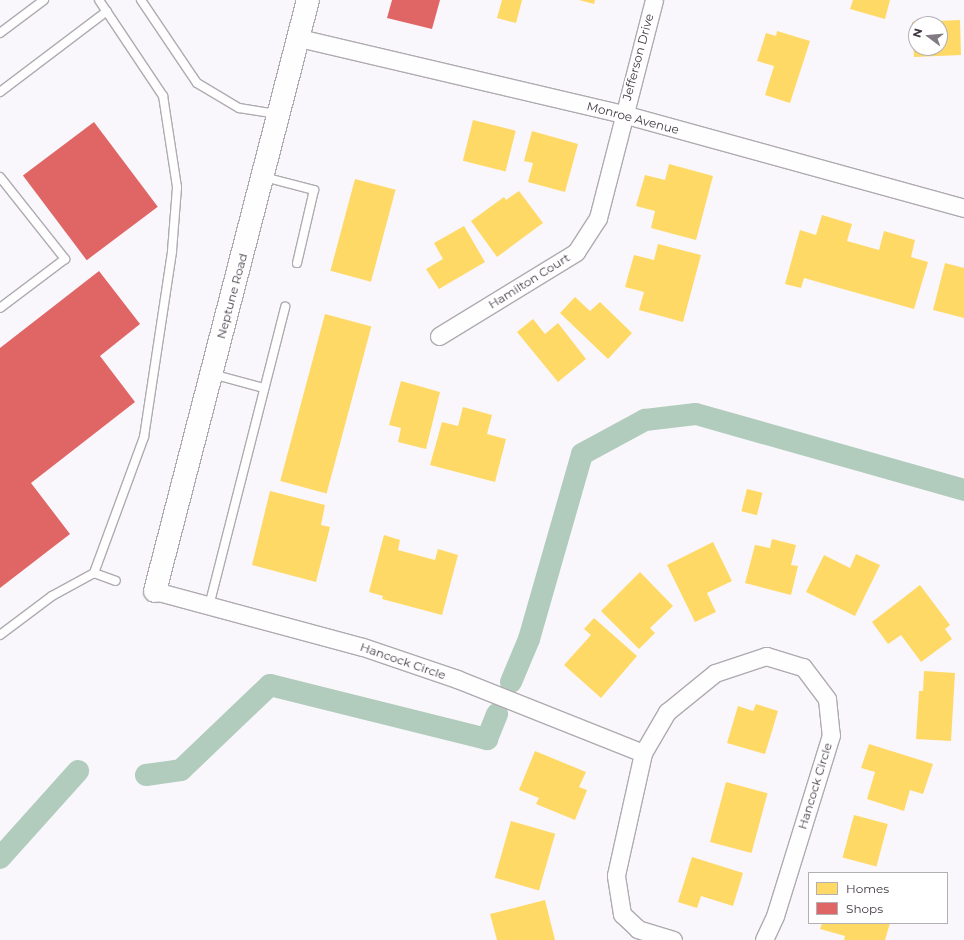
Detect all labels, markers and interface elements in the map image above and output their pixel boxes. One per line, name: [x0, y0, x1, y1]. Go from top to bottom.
street label: Jefferson Drive: [619, 12, 657, 102]
north arrow: [908, 16, 948, 56]
text: N: [909, 27, 925, 39]
street label: Monroe Avenue: [585, 99, 681, 137]
street label: Hamilton Court: [486, 250, 572, 312]
street label: Neptune Road: [214, 252, 250, 340]
street label: Hancock Circle: [358, 640, 448, 682]
street label: Hancock Circle: [795, 741, 835, 831]
legend: [808, 872, 948, 924]
text: Homes: [846, 881, 889, 896]
text: Shops: [846, 901, 883, 916]

